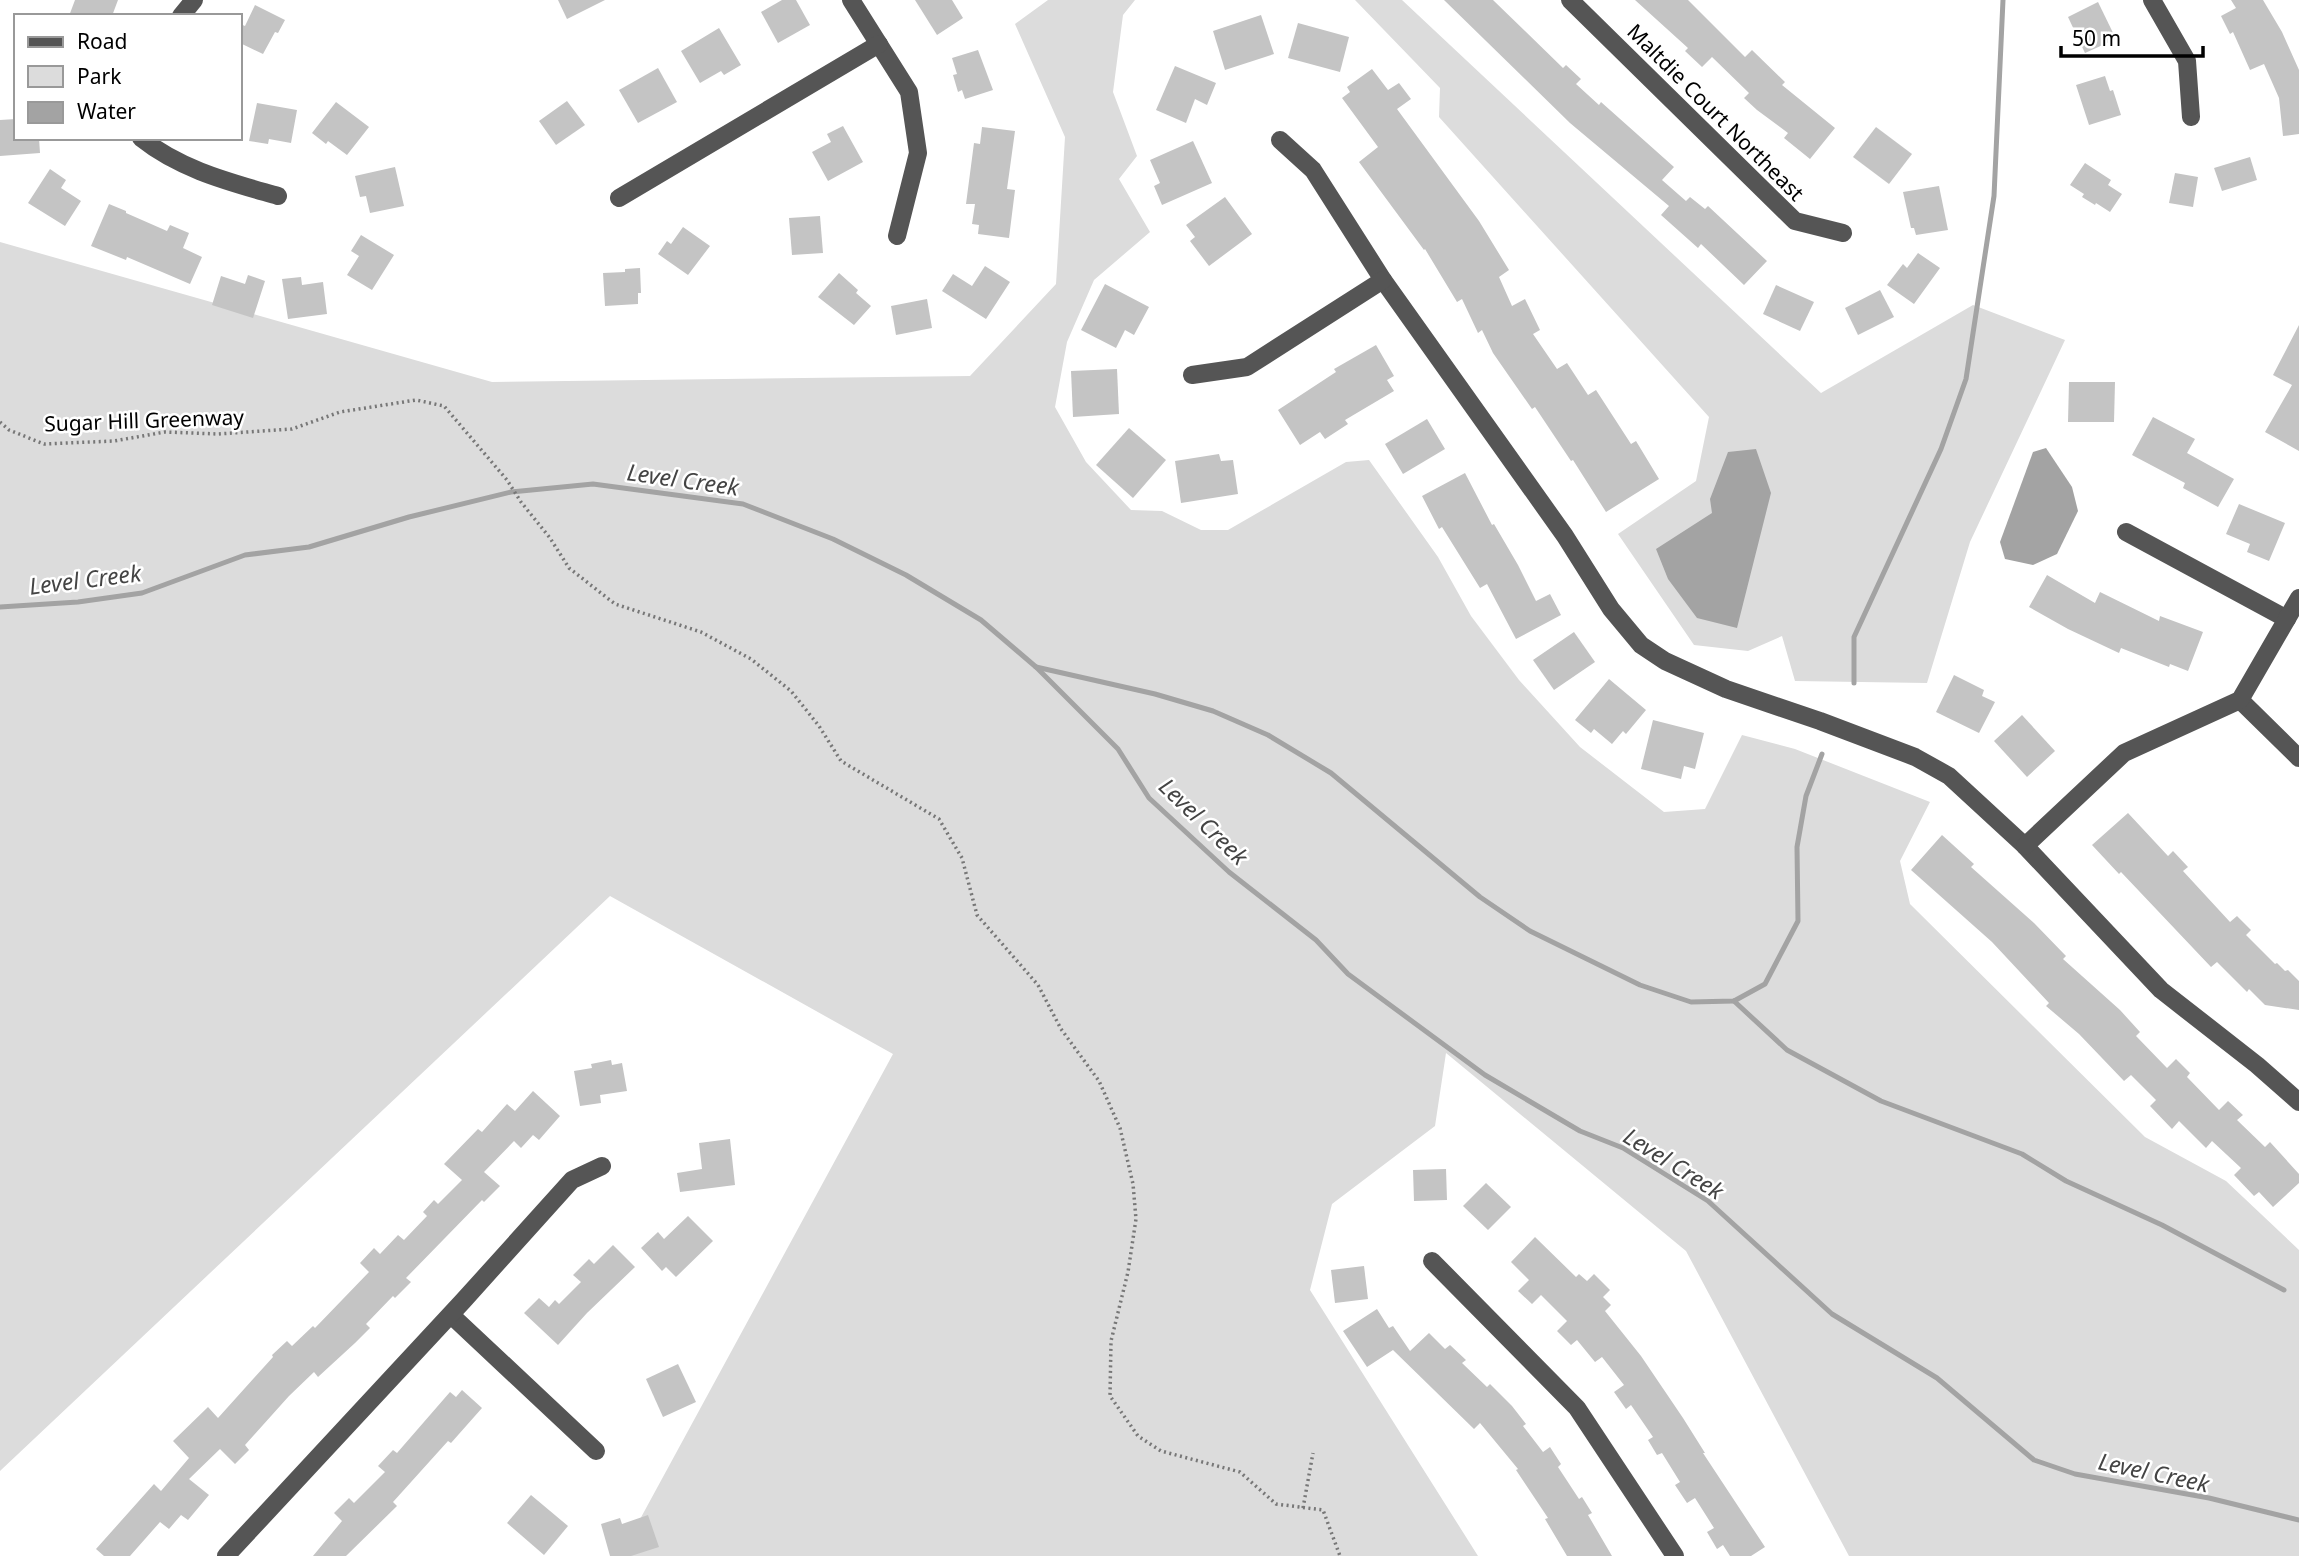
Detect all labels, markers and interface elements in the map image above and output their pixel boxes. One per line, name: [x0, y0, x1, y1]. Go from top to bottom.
legend: [14, 14, 242, 140]
scale bar: [2061, 14, 2203, 58]
street label: Maltdie Court Northeast: [1621, 17, 1811, 207]
text: 50 m: [2072, 24, 2121, 52]
text: Road: [77, 27, 127, 55]
text: Park: [77, 62, 122, 90]
text: Water: [77, 97, 136, 125]
street label: Sugar Hill Greenway: [44, 403, 245, 437]
water label: Level Creek: [625, 455, 743, 503]
water label: Level Creek: [27, 556, 144, 602]
water label: Level Creek: [1152, 770, 1257, 873]
water label: Level Creek: [1618, 1120, 1732, 1207]
water label: Level Creek: [2096, 1445, 2214, 1500]

